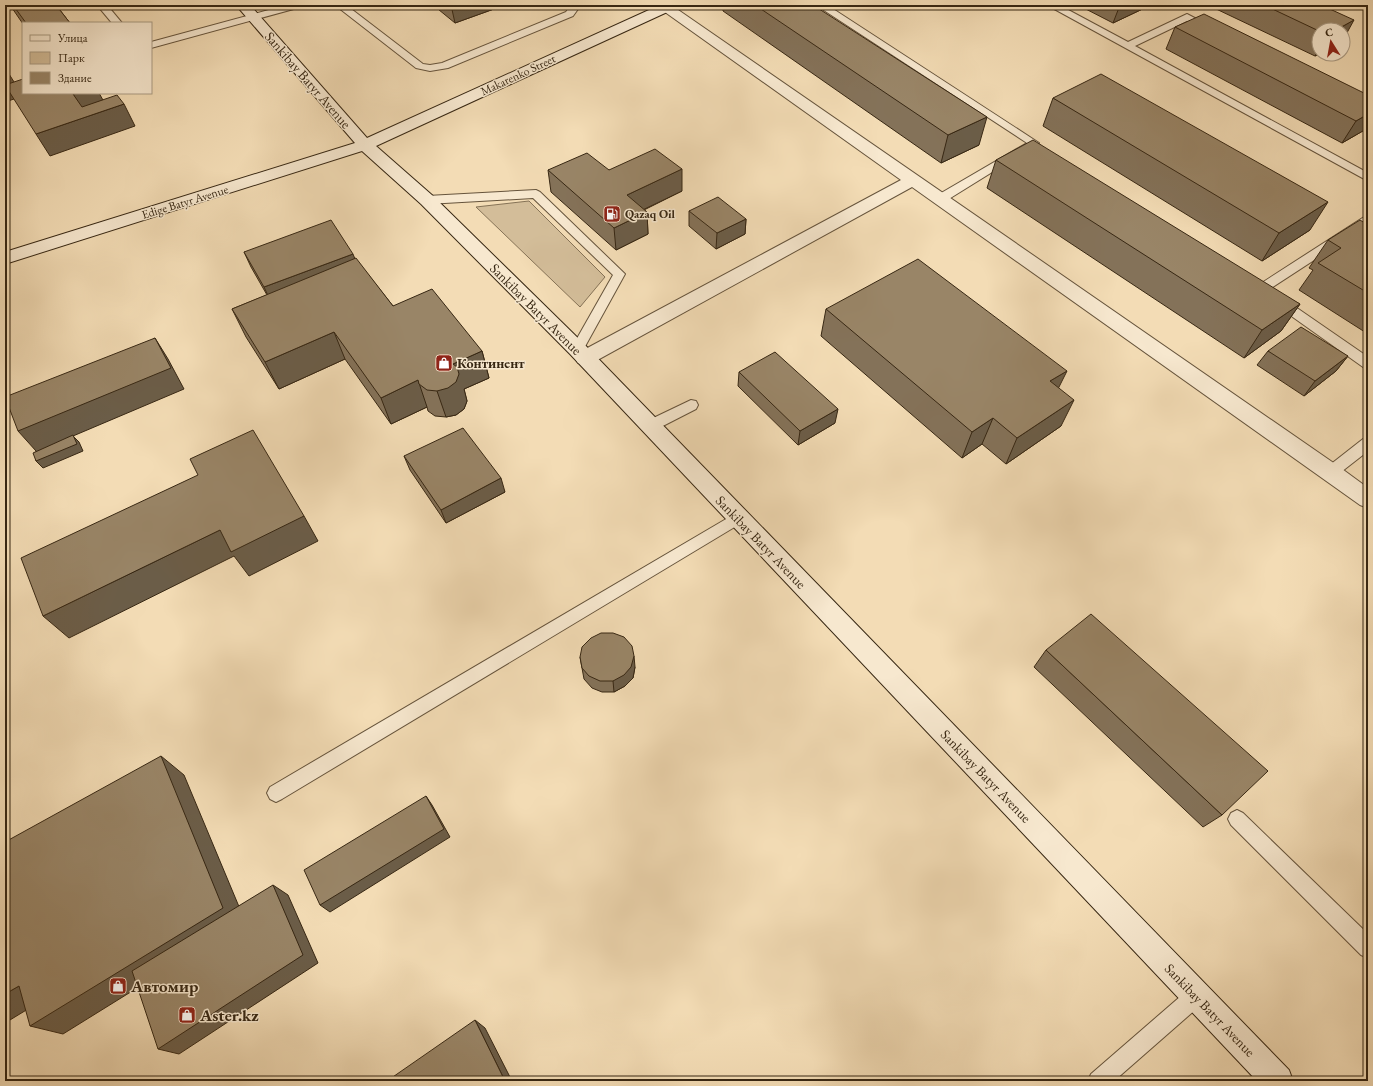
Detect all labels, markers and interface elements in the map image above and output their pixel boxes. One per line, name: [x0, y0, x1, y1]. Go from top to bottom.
legend: [22, 22, 152, 94]
north arrow: [1311, 22, 1351, 62]
text: С: [1324, 25, 1334, 40]
street label: Sankibay Batyr Avenue: [261, 28, 355, 133]
text: Улица: [57, 30, 88, 46]
text: Парк: [58, 50, 85, 66]
street label: Makarenko Street: [478, 51, 558, 99]
text: Здание: [58, 70, 92, 86]
street label: Edige Batyr Avenue: [140, 181, 230, 223]
fuel station icon: Qazaq Oil: [602, 204, 622, 224]
place label: Qazaq Oil: [625, 206, 676, 222]
street label: Sankibay Batyr Avenue: [486, 259, 586, 359]
shop icon: Континент: [434, 353, 454, 373]
place label: Континент: [457, 354, 525, 372]
street label: Sankibay Batyr Avenue: [712, 492, 810, 593]
street label: Sankibay Batyr Avenue: [937, 726, 1035, 827]
street label: Sankibay Batyr Avenue: [1161, 960, 1259, 1061]
place label: Автомир: [130, 975, 198, 997]
shop icon: Автомир: [108, 976, 128, 996]
place label: Aster.kz: [199, 1004, 259, 1026]
shop icon: Aster.kz: [177, 1005, 197, 1025]

